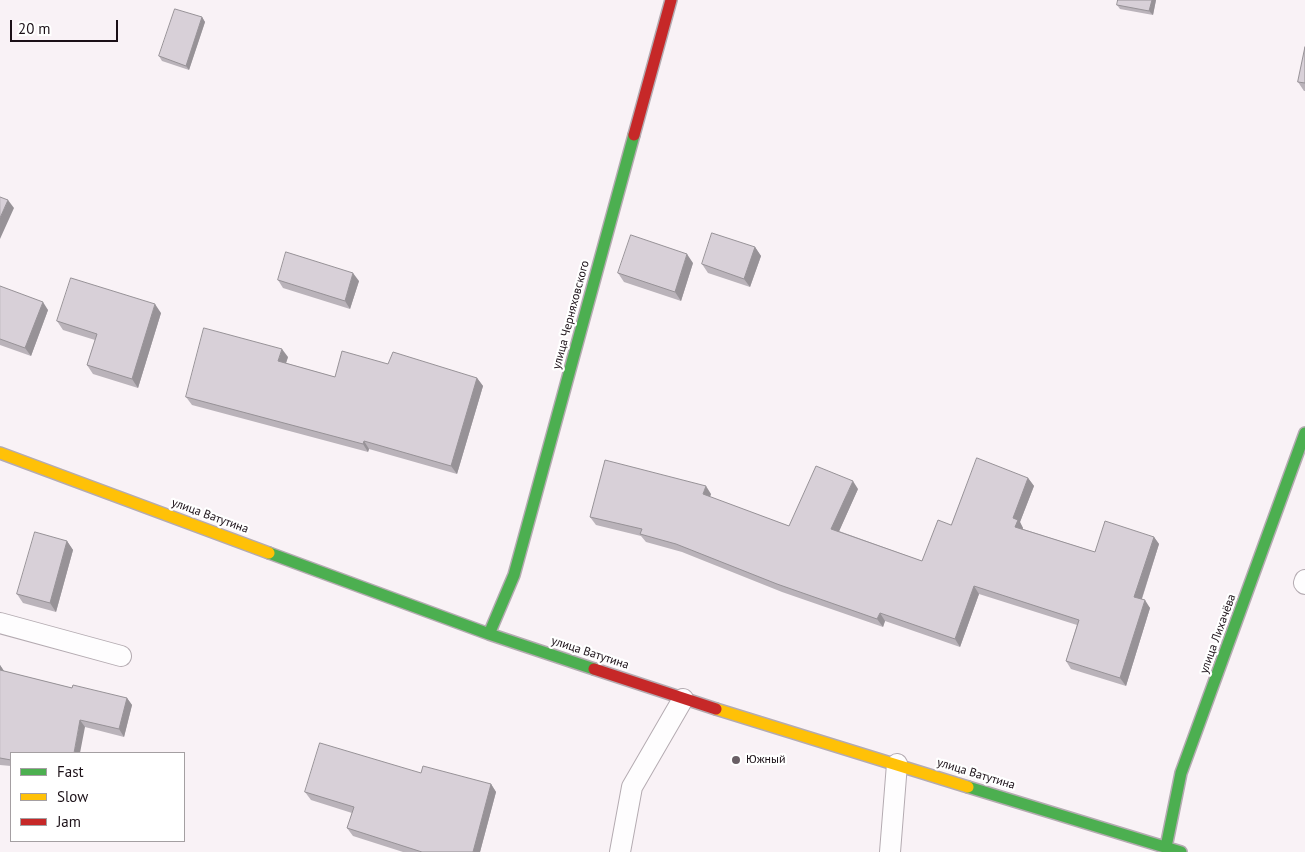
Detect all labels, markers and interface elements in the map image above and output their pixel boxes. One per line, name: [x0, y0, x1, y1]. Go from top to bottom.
scale bar: [12, 10, 120, 42]
text: 20 m: [18, 19, 51, 38]
street label: улица Черняховского: [550, 259, 592, 371]
street label: улица Ватутина: [170, 495, 250, 537]
street label: улица Лихачёва: [1197, 592, 1239, 676]
street label: улица Ватутина: [549, 634, 631, 672]
legend: [10, 752, 185, 842]
place label: Южный: [746, 753, 786, 767]
marker: Южный: [730, 754, 742, 766]
street label: улица Ватутина: [935, 755, 1017, 793]
text: Fast: [57, 762, 84, 781]
text: Slow: [57, 787, 88, 806]
text: Jam: [57, 812, 81, 831]

